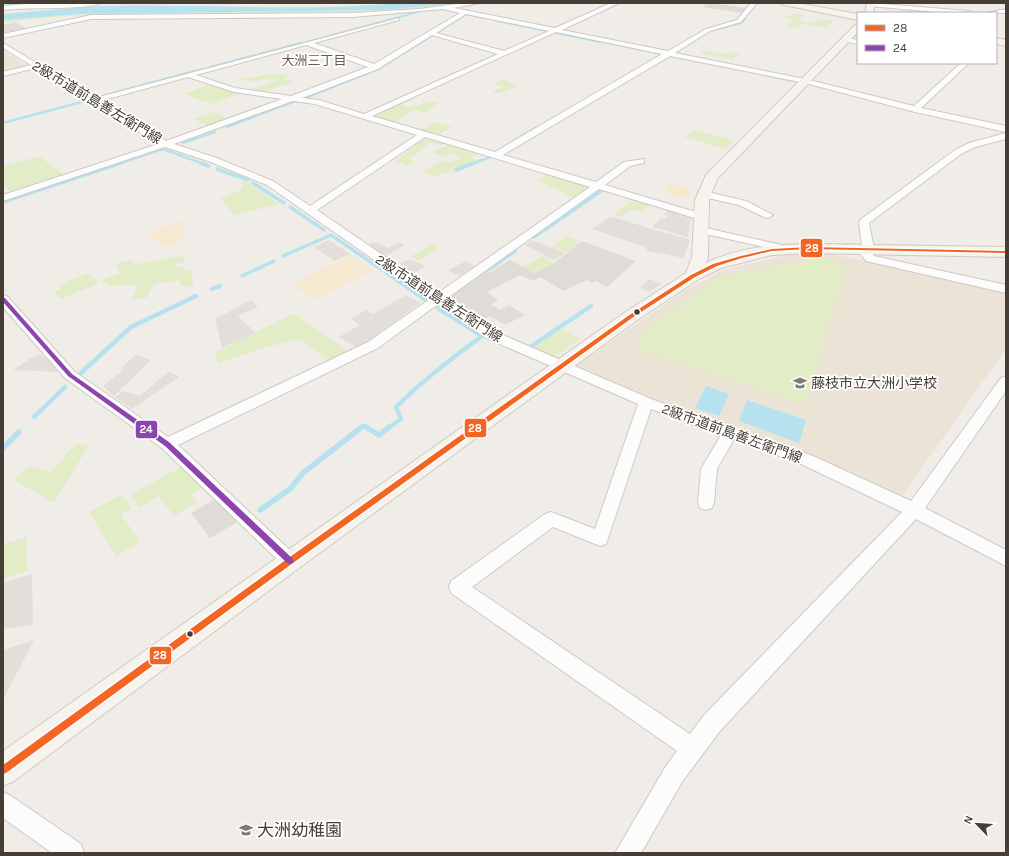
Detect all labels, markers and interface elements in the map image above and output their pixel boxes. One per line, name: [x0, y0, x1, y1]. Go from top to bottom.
legend: [857, 12, 997, 64]
text: 28: [893, 21, 907, 35]
text: 24: [893, 41, 907, 55]
district label: 大洲三丁目: [281, 53, 347, 68]
street label: 2級市道前島善左衛門線: [29, 57, 165, 148]
line badge: 28: [800, 238, 823, 258]
text: 28: [805, 242, 819, 255]
street label: 2級市道前島善左衛門線: [372, 251, 505, 346]
unlabelled marker: [632, 307, 642, 317]
school or university icon: 藤枝市立大洲小学校: [792, 375, 808, 391]
place label: 藤枝市立大洲小学校: [811, 375, 937, 392]
street label: 2級市道前島善左衛門線: [659, 400, 804, 467]
line badge: 28: [464, 418, 487, 438]
line badge: 24: [135, 420, 158, 439]
text: 28: [468, 422, 482, 435]
text: 24: [139, 423, 153, 436]
unlabelled marker: [185, 629, 195, 639]
line badge: 28: [149, 646, 172, 665]
text: 28: [153, 649, 167, 662]
north arrow: [957, 804, 997, 844]
text: N: [961, 814, 976, 826]
place label: 大洲幼稚園: [257, 820, 342, 840]
school or university icon: 大洲幼稚園: [238, 822, 254, 838]

